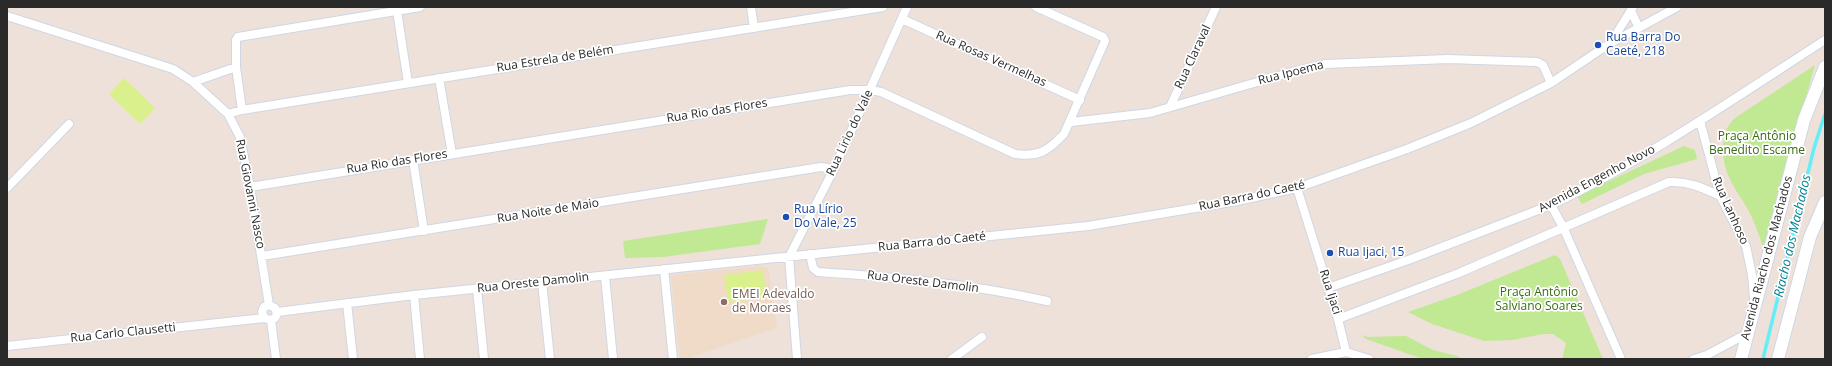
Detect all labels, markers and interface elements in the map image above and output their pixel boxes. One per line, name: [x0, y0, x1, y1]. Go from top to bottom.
street label: Rua Claraval: [1172, 23, 1214, 91]
street label: Rua Rosas Vermelhas: [933, 28, 1049, 90]
place label: Rua Barra Do Caeté, 218: [1606, 31, 1680, 59]
marker: Rua Barra Do Caeté, 218: [1593, 40, 1603, 50]
street label: Rua Estrela de Belém: [495, 43, 615, 75]
street label: Rua Ipoema: [1257, 58, 1325, 88]
street label: Rua Lirio do Vale: [824, 88, 876, 178]
street label: Rua Rio das Flores: [666, 96, 768, 126]
park label: Praça Antônio Benedito Escame: [1709, 130, 1805, 158]
street label: Rua Giovanni Nasco: [232, 138, 268, 250]
street label: Avenida Engenho Novo: [1536, 142, 1658, 216]
street label: Rua Rio das Flores: [346, 147, 448, 177]
water label: Riacho dos Machados: [1771, 173, 1815, 299]
street label: Avenida Riacho dos Machados: [1738, 174, 1796, 342]
street label: Rua Lanhoso: [1709, 175, 1751, 247]
street label: Rua Barra do Caeté: [1198, 178, 1306, 214]
street label: Rua Noite de Maio: [496, 196, 600, 226]
place label: Rua Lírio Do Vale, 25: [794, 203, 857, 231]
marker: Rua Lírio Do Vale, 25: [781, 212, 791, 222]
street label: Rua Barra do Caeté: [877, 229, 987, 255]
place label: Rua Ijaci, 15: [1338, 246, 1404, 260]
marker: Rua Ijaci, 15: [1325, 248, 1335, 258]
street label: Rua Oreste Damolin: [866, 268, 980, 296]
street label: Rua Ijaci: [1316, 268, 1344, 316]
street label: Rua Oreste Damolin: [476, 270, 590, 296]
park label: Praça Antônio Salviano Soares: [1495, 286, 1583, 314]
place label: EMEI Adevaldo de Moraes: [732, 288, 815, 316]
marker: EMEI Adevaldo de Moraes: [719, 297, 729, 307]
street label: Rua Carlo Clausetti: [70, 320, 176, 346]

